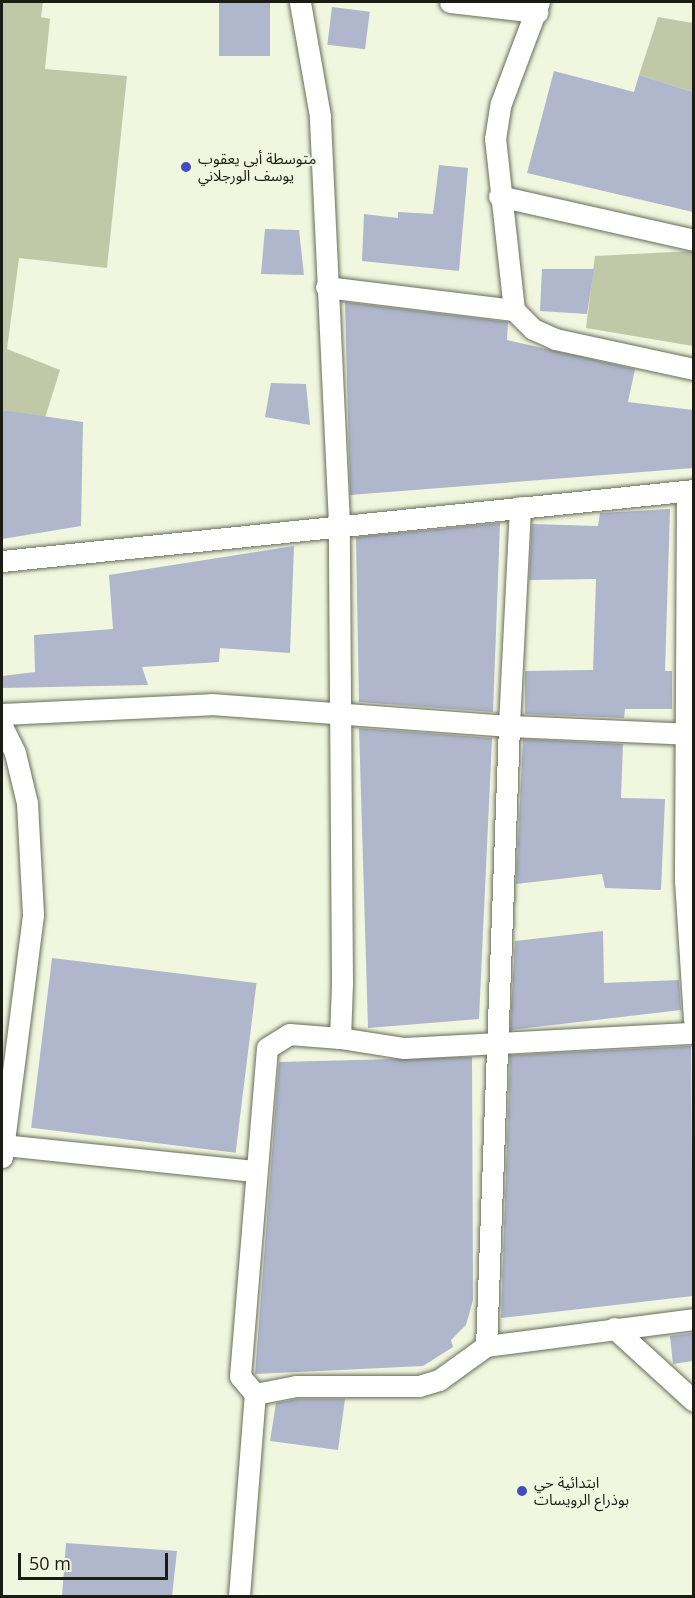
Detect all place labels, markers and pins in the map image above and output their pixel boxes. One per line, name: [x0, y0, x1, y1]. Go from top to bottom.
place label: متوسطة أبي يعقوب يوسف الورجلاني: [198, 149, 316, 184]
marker: متوسطة أبي يعقوب يوسف الورجلاني: [179, 160, 193, 174]
place label: ابتدائية حي بوذراع الرويسات: [534, 1473, 629, 1508]
marker: ابتدائية حي بوذراع الرويسات: [515, 1484, 529, 1498]

